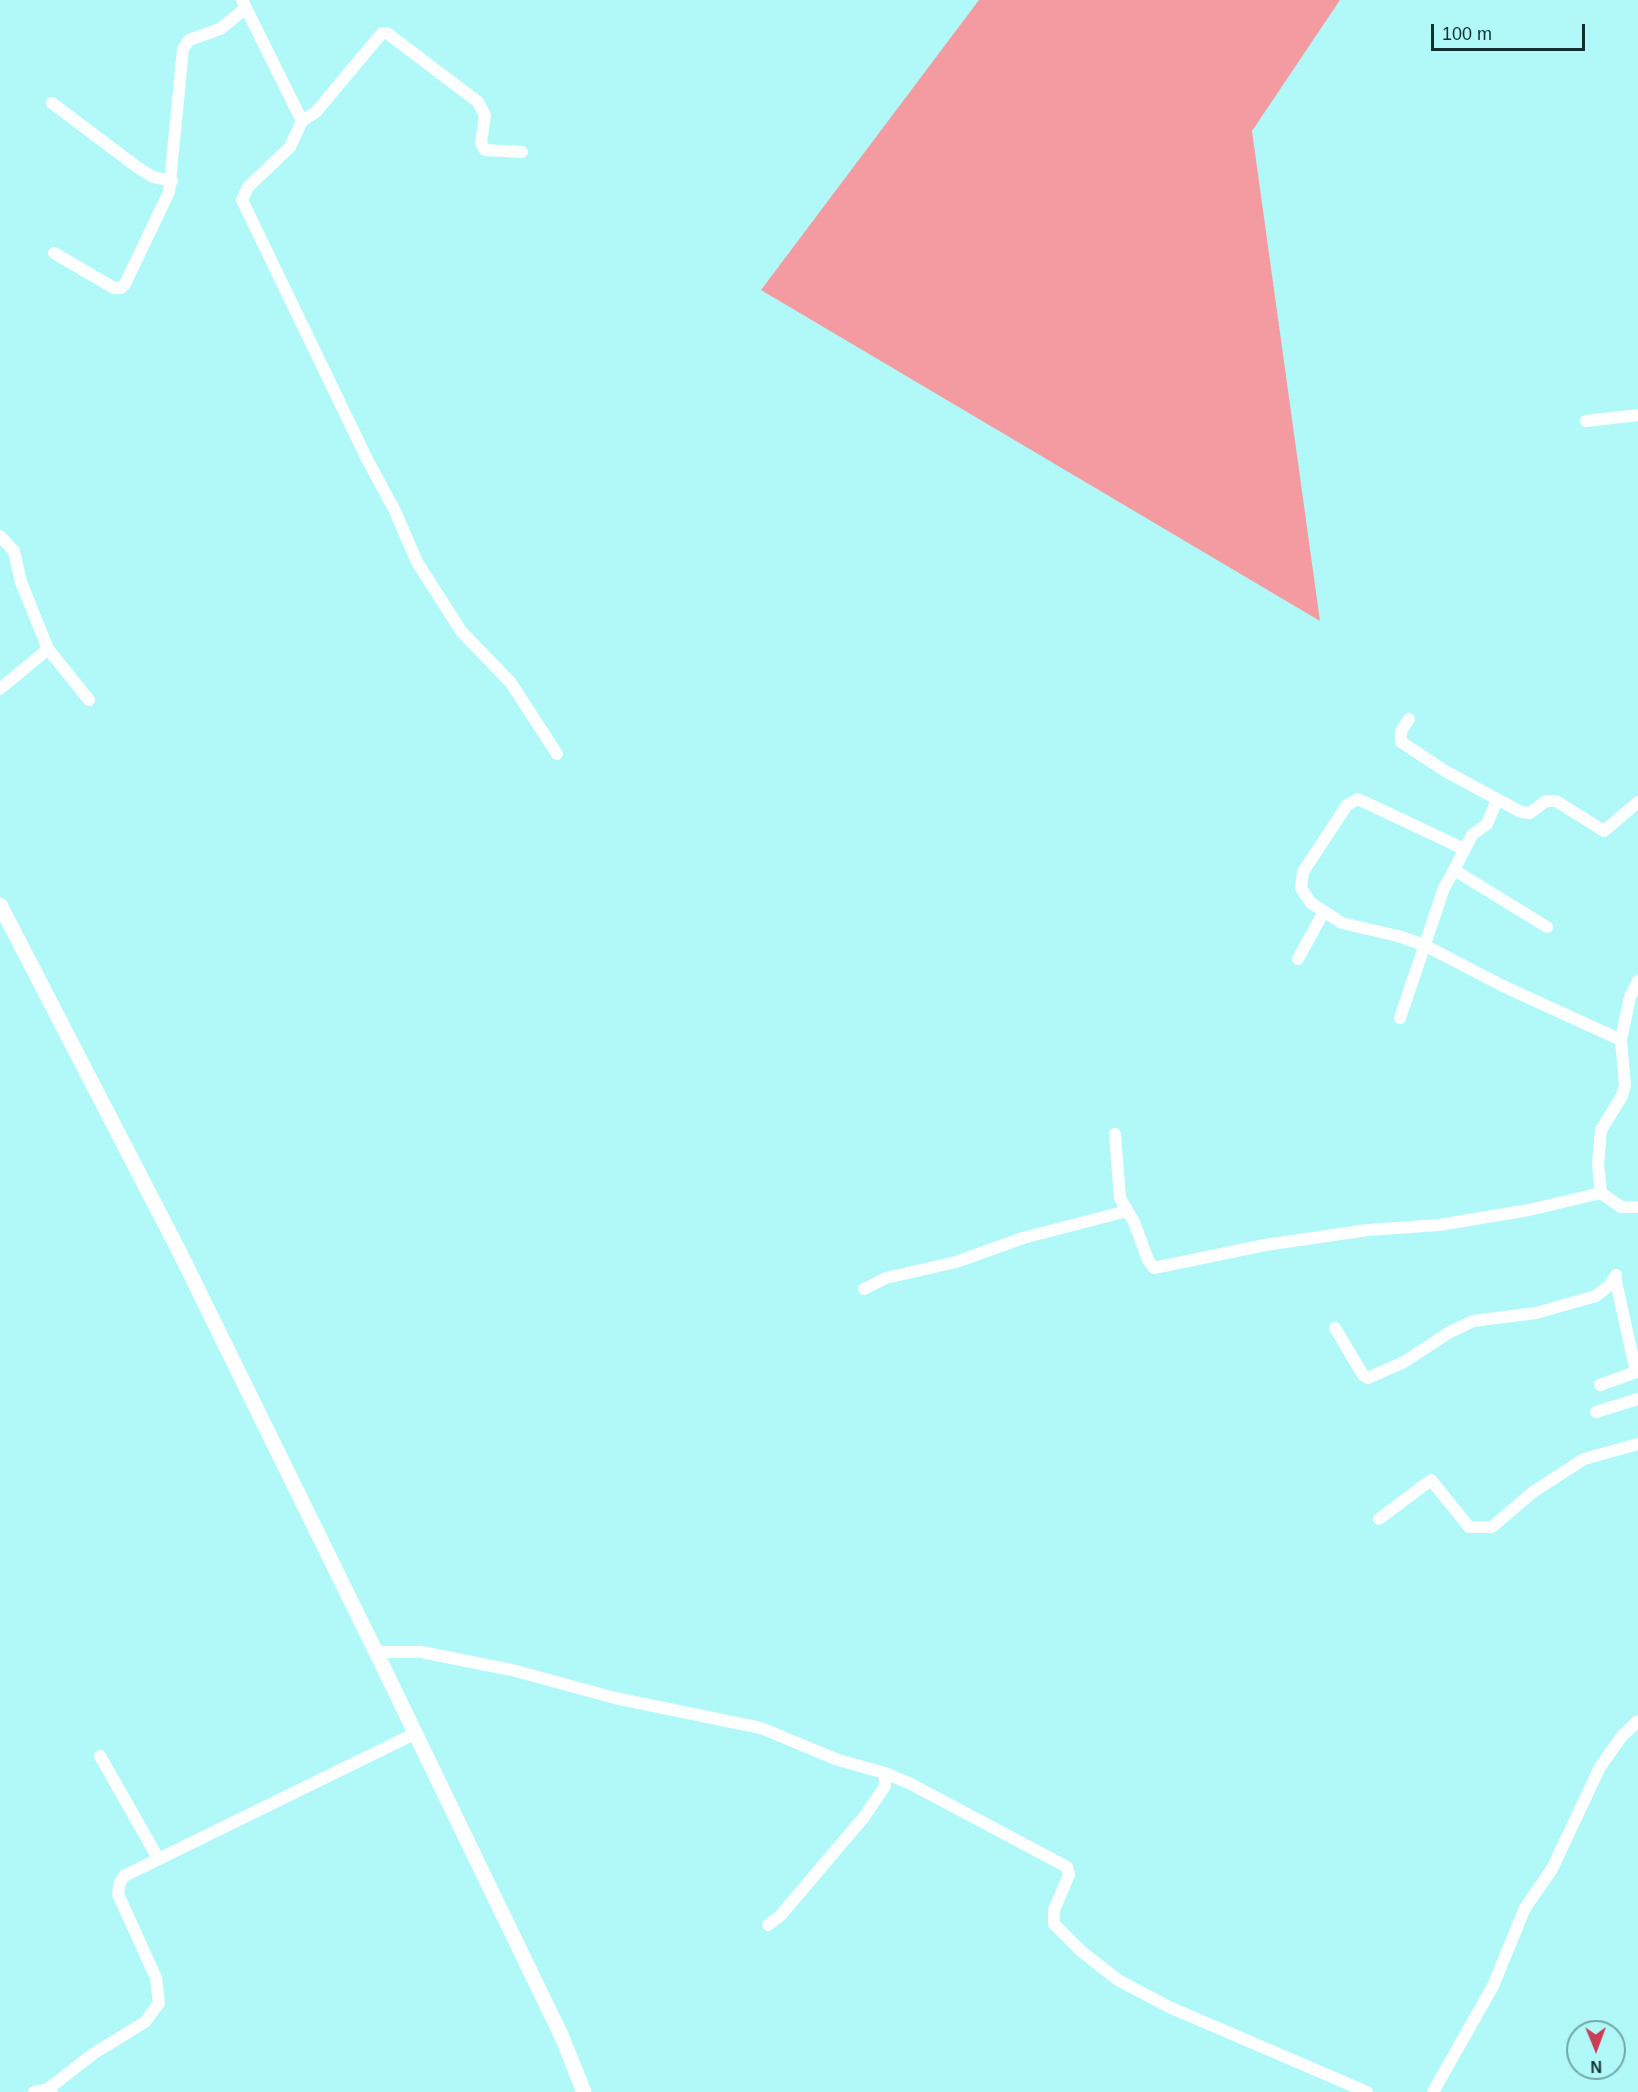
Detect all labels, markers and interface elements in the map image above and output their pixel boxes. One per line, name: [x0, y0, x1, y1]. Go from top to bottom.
scale bar: [1434, 12, 1588, 50]
text: 100 m: [1442, 24, 1492, 44]
north arrow: [1566, 2020, 1626, 2080]
text: N: [1590, 2058, 1602, 2075]

